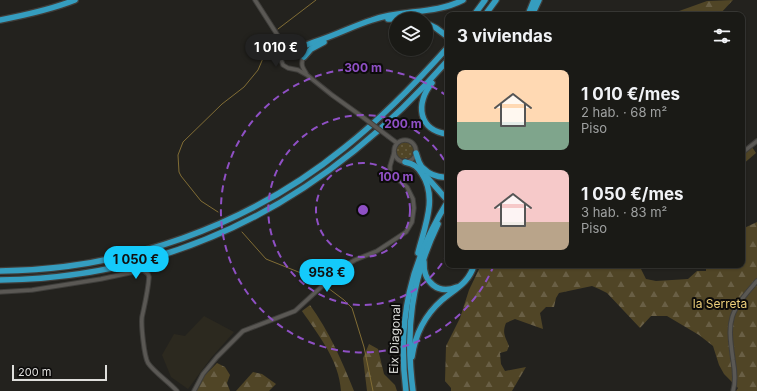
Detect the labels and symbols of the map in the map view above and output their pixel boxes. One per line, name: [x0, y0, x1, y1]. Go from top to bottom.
pin: 1 010 €: [239, 34, 313, 68]
text: 300 m: [344, 60, 382, 75]
text: 200 m: [384, 116, 422, 131]
text: 100 m: [378, 169, 414, 184]
centre of rings: [356, 203, 370, 217]
pin: 1 050 €: [99, 246, 173, 280]
pin: 958 €: [299, 259, 355, 293]
park label: la Serreta: [693, 296, 747, 311]
street label: Eix Diagonal: [386, 304, 403, 374]
scale bar: [12, 363, 107, 382]

